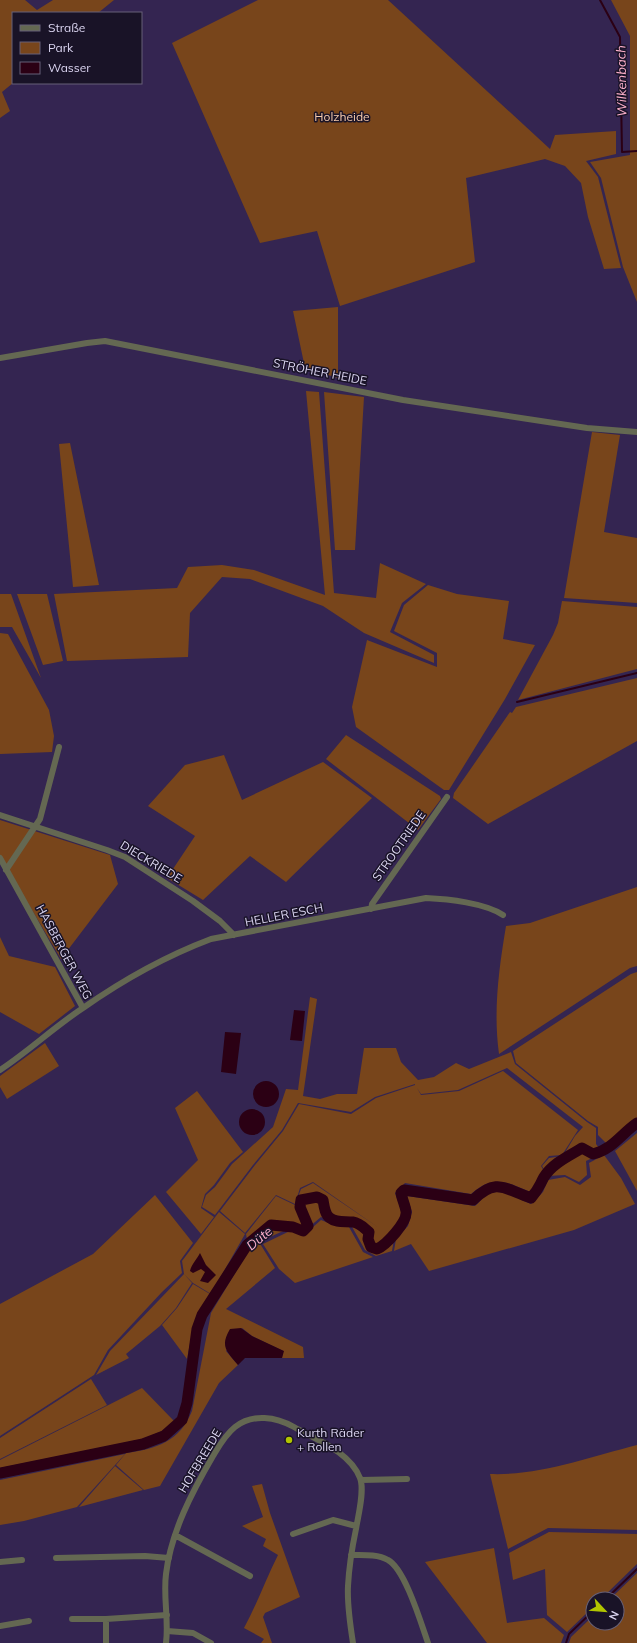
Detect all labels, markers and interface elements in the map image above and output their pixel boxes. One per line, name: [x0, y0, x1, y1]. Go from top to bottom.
legend: [12, 12, 142, 84]
text: Straße: [48, 20, 85, 35]
text: Park: [48, 40, 74, 55]
water label: Wilkenbach: [612, 45, 630, 117]
text: Wasser: [48, 60, 91, 75]
park label: Holzheide: [314, 109, 370, 124]
street label: STRÖHER HEIDE: [272, 355, 368, 388]
street label: STROOTRIEDE: [369, 808, 428, 884]
street label: DIECKRIEDE: [118, 837, 185, 886]
street label: HELLER ESCH: [243, 900, 324, 929]
street label: HASBERGER WEG: [33, 902, 96, 1002]
water label: Düte: [243, 1223, 275, 1253]
place label: Kurth Räder + Rollen: [297, 1425, 365, 1454]
street label: HOFBREEDE: [175, 1426, 224, 1495]
marker: Kurth Räder + Rollen: [284, 1435, 294, 1445]
north arrow: [585, 1591, 625, 1631]
text: N: [606, 1609, 622, 1622]

